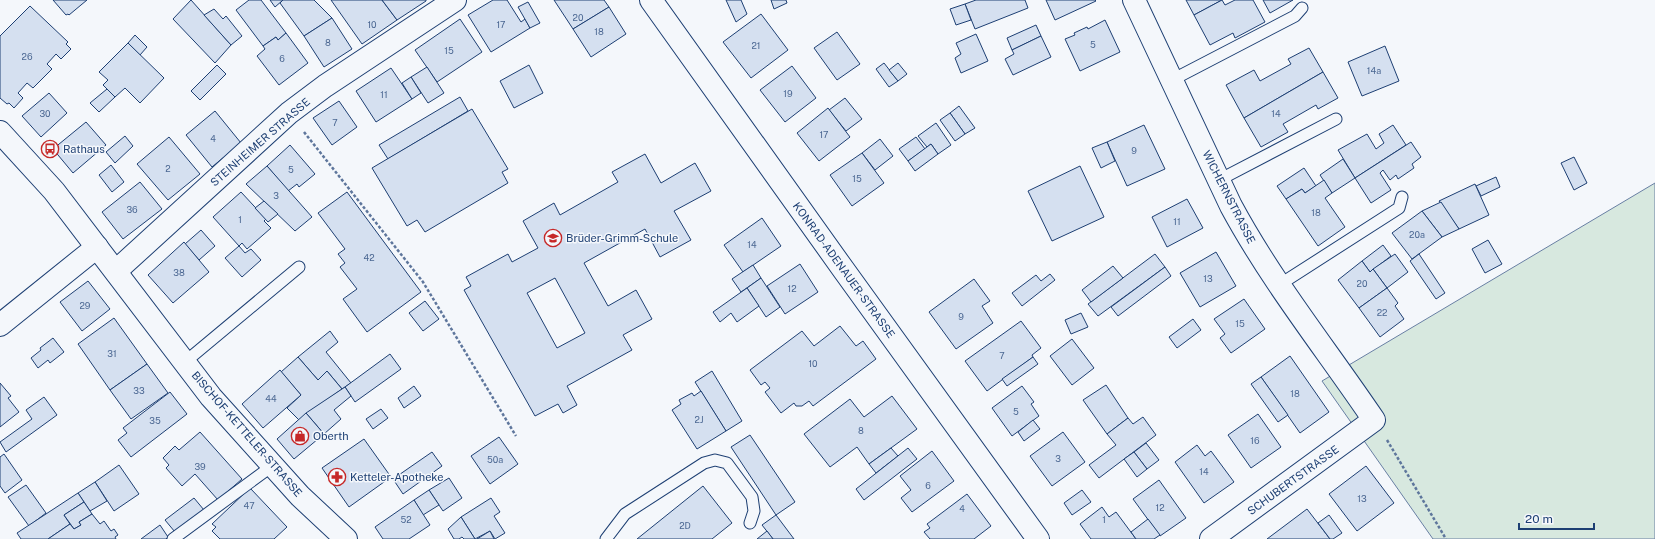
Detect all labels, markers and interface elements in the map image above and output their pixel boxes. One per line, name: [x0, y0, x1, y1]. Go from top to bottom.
house number: 20: [573, 12, 584, 23]
house number: 10: [367, 19, 377, 30]
house number: 17: [496, 19, 506, 30]
house number: 18: [594, 26, 604, 37]
house number: 8: [325, 37, 331, 48]
house number: 5: [1090, 39, 1096, 50]
house number: 21: [751, 40, 761, 51]
house number: 15: [444, 45, 454, 56]
house number: 26: [22, 51, 33, 62]
house number: 6: [279, 53, 285, 64]
house number: 14a: [1367, 65, 1381, 76]
house number: 19: [783, 88, 793, 99]
house number: 11: [380, 89, 388, 100]
street label: STEINHEIMER STRASSE: [208, 95, 312, 188]
house number: 30: [39, 108, 51, 119]
house number: 14: [1271, 108, 1281, 119]
house number: 7: [332, 117, 338, 128]
house number: 17: [819, 129, 829, 140]
house number: 4: [210, 133, 216, 144]
bus stop icon: Rathaus: [40, 139, 60, 159]
place label: Rathaus: [63, 143, 105, 155]
house number: 9: [1131, 145, 1137, 156]
street label: WICHERNSTRASSE: [1200, 149, 1258, 246]
house number: 2: [165, 163, 171, 174]
house number: 5: [288, 164, 294, 175]
house number: 15: [852, 173, 862, 184]
house number: 3: [273, 190, 279, 201]
street label: KONRAD-ADENAUER-STRASSE: [791, 200, 897, 340]
house number: 36: [126, 204, 138, 215]
house number: 18: [1311, 207, 1321, 218]
house number: 1: [238, 214, 242, 225]
house number: 11: [1173, 216, 1181, 227]
school or university icon: Brüder-Grimm-Schule: [543, 228, 563, 248]
house number: 20a: [1409, 229, 1425, 240]
place label: Brüder-Grimm-Schule: [566, 232, 678, 244]
house number: 14: [747, 239, 757, 250]
house number: 42: [363, 252, 375, 263]
house number: 38: [173, 267, 185, 278]
house number: 13: [1203, 273, 1213, 284]
house number: 20: [1357, 278, 1368, 289]
house number: 12: [787, 283, 797, 294]
house number: 29: [80, 300, 91, 311]
house number: 22: [1377, 307, 1387, 318]
house number: 9: [958, 311, 964, 322]
house number: 15: [1235, 318, 1245, 329]
house number: 31: [107, 348, 117, 359]
house number: 7: [999, 350, 1005, 361]
house number: 10: [808, 358, 818, 369]
street label: BISCHOF-KETTELER-STRASSE: [189, 369, 305, 499]
house number: 33: [133, 385, 145, 396]
house number: 18: [1290, 388, 1300, 399]
house number: 44: [265, 393, 277, 404]
house number: 5: [1013, 406, 1019, 417]
house number: 2J: [695, 414, 703, 425]
house number: 35: [149, 415, 161, 426]
house number: 8: [858, 425, 864, 436]
shop icon: Oberth: [290, 426, 310, 446]
place label: Oberth: [313, 430, 349, 442]
house number: 16: [1250, 435, 1260, 446]
street label: SCHUBERTSTRASSE: [1245, 443, 1341, 517]
house number: 3: [1055, 453, 1061, 464]
house number: 50a: [487, 454, 503, 465]
house number: 39: [194, 461, 206, 472]
house number: 14: [1199, 466, 1209, 477]
pharmacy icon: Ketteler-Apotheke: [327, 467, 347, 487]
place label: Ketteler-Apotheke: [350, 471, 444, 483]
house number: 6: [925, 480, 931, 491]
house number: 13: [1357, 493, 1367, 504]
house number: 47: [243, 500, 255, 511]
house number: 12: [1155, 502, 1165, 513]
house number: 4: [959, 503, 965, 514]
scale bar: [1519, 505, 1594, 531]
text: 20 m: [1525, 512, 1553, 526]
house number: 52: [400, 514, 412, 525]
house number: 1: [1102, 514, 1106, 525]
house number: 2D: [679, 520, 691, 531]

